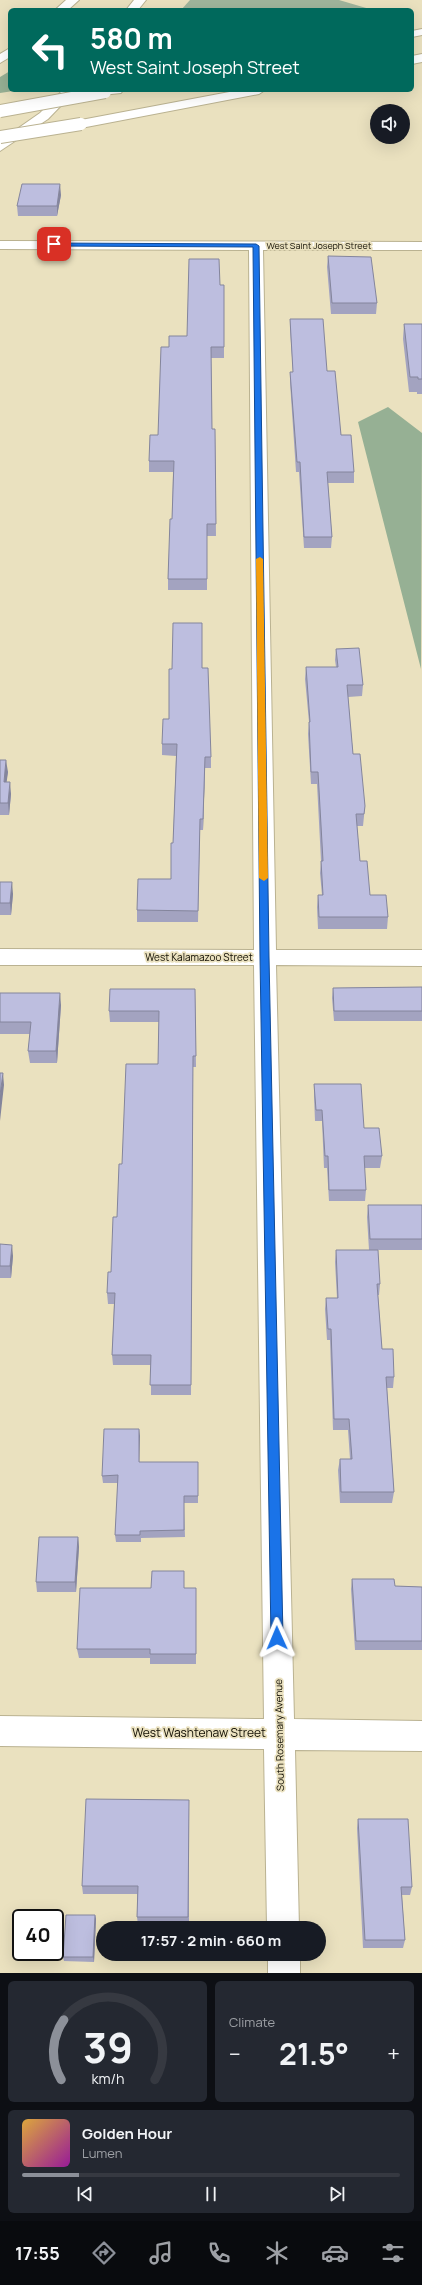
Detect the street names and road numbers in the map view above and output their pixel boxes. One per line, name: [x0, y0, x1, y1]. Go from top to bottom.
street label: West Saint Joseph Street: [267, 239, 372, 252]
street label: West Kalamazoo Street: [145, 950, 253, 964]
street label: South Rosemary Avenue: [271, 1679, 287, 1791]
street label: West Washtenaw Street: [132, 1724, 266, 1741]

